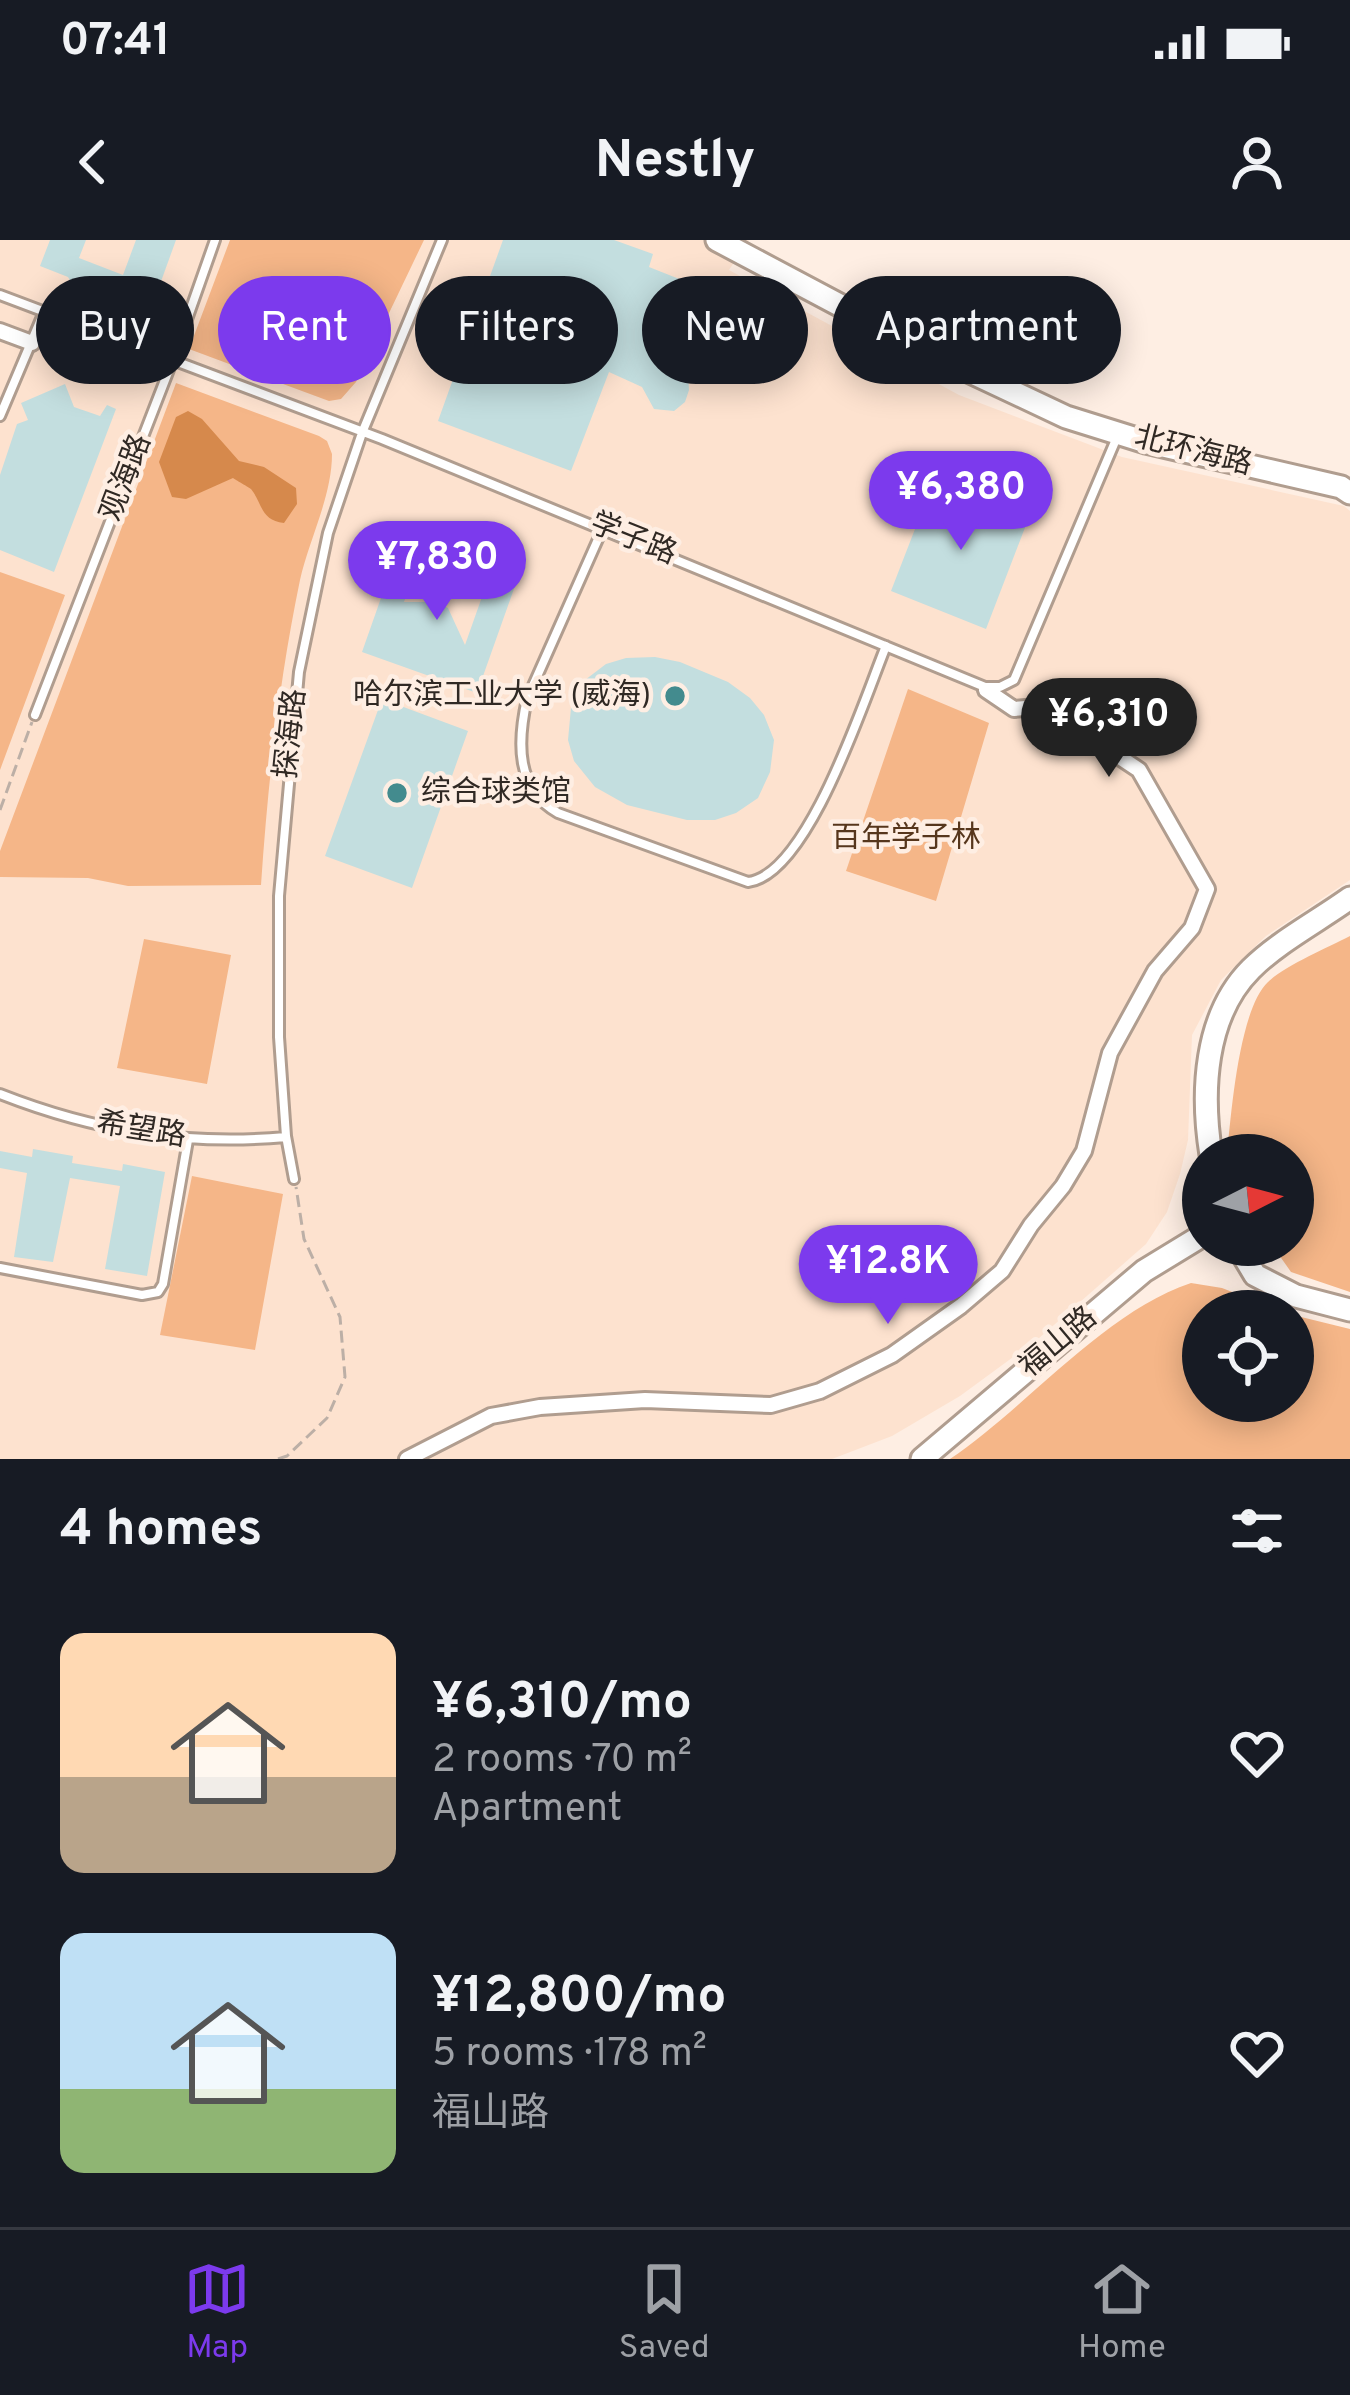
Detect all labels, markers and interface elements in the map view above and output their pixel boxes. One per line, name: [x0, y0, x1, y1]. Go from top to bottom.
text: 07:41: [60, 14, 171, 71]
text: Nestly: [595, 128, 755, 197]
icon: back: [60, 129, 126, 195]
icon: person: [1224, 129, 1290, 195]
chip: Buy: [36, 276, 194, 384]
chip: Rent: [218, 276, 391, 384]
chip: Filters: [415, 276, 618, 384]
chip: New: [642, 276, 808, 384]
chip: Apartment: [832, 276, 1121, 384]
street label: 北环海路: [1130, 420, 1256, 484]
street label: 观海路: [94, 429, 160, 527]
pin: ¥6,380: [863, 451, 1059, 553]
text: ¥6,380: [896, 465, 1026, 514]
street label: 学子路: [584, 506, 682, 574]
pin: ¥7,830: [339, 521, 535, 623]
text: ¥7,830: [375, 535, 499, 584]
place label: 哈尔滨工业大学 (威海): [353, 678, 651, 715]
pin: ¥6,310: [1011, 678, 1207, 780]
marker: 哈尔滨工业大学 (威海): [662, 683, 688, 709]
street label: 探海路: [269, 687, 315, 781]
text: ¥6,310: [1048, 692, 1170, 741]
place label: 综合球类馆: [421, 775, 571, 812]
marker: 综合球类馆: [384, 780, 410, 806]
park label: 百年学子林: [831, 821, 981, 858]
street label: 希望路: [94, 1106, 188, 1156]
north arrow: [1182, 1134, 1314, 1266]
map controls: [1182, 1134, 1314, 1422]
pin: ¥12.8K: [790, 1225, 986, 1327]
text: ¥12.8K: [826, 1239, 950, 1288]
button: locate: [1182, 1290, 1314, 1422]
street label: 福山路: [1013, 1300, 1105, 1386]
icon: filters: [1224, 1498, 1290, 1564]
text: 4 homes: [60, 1499, 262, 1564]
text: ¥6,310/mo: [432, 1672, 692, 1737]
icon: home: [156, 1681, 300, 1825]
icon: heart: [1224, 1720, 1290, 1786]
text: 2 rooms · 70 m²: [432, 1737, 692, 1786]
text: Apartment: [432, 1786, 622, 1835]
text: ¥12,800/mo: [432, 1966, 726, 2031]
icon: home: [156, 1981, 300, 2125]
icon: heart: [1224, 2020, 1290, 2086]
text: 5 rooms · 178 m²: [432, 2031, 707, 2080]
text: 福山路: [432, 2091, 549, 2140]
tab: Map: [184, 2256, 250, 2370]
tab: Saved: [619, 2256, 710, 2370]
tab: Home: [1078, 2256, 1166, 2370]

